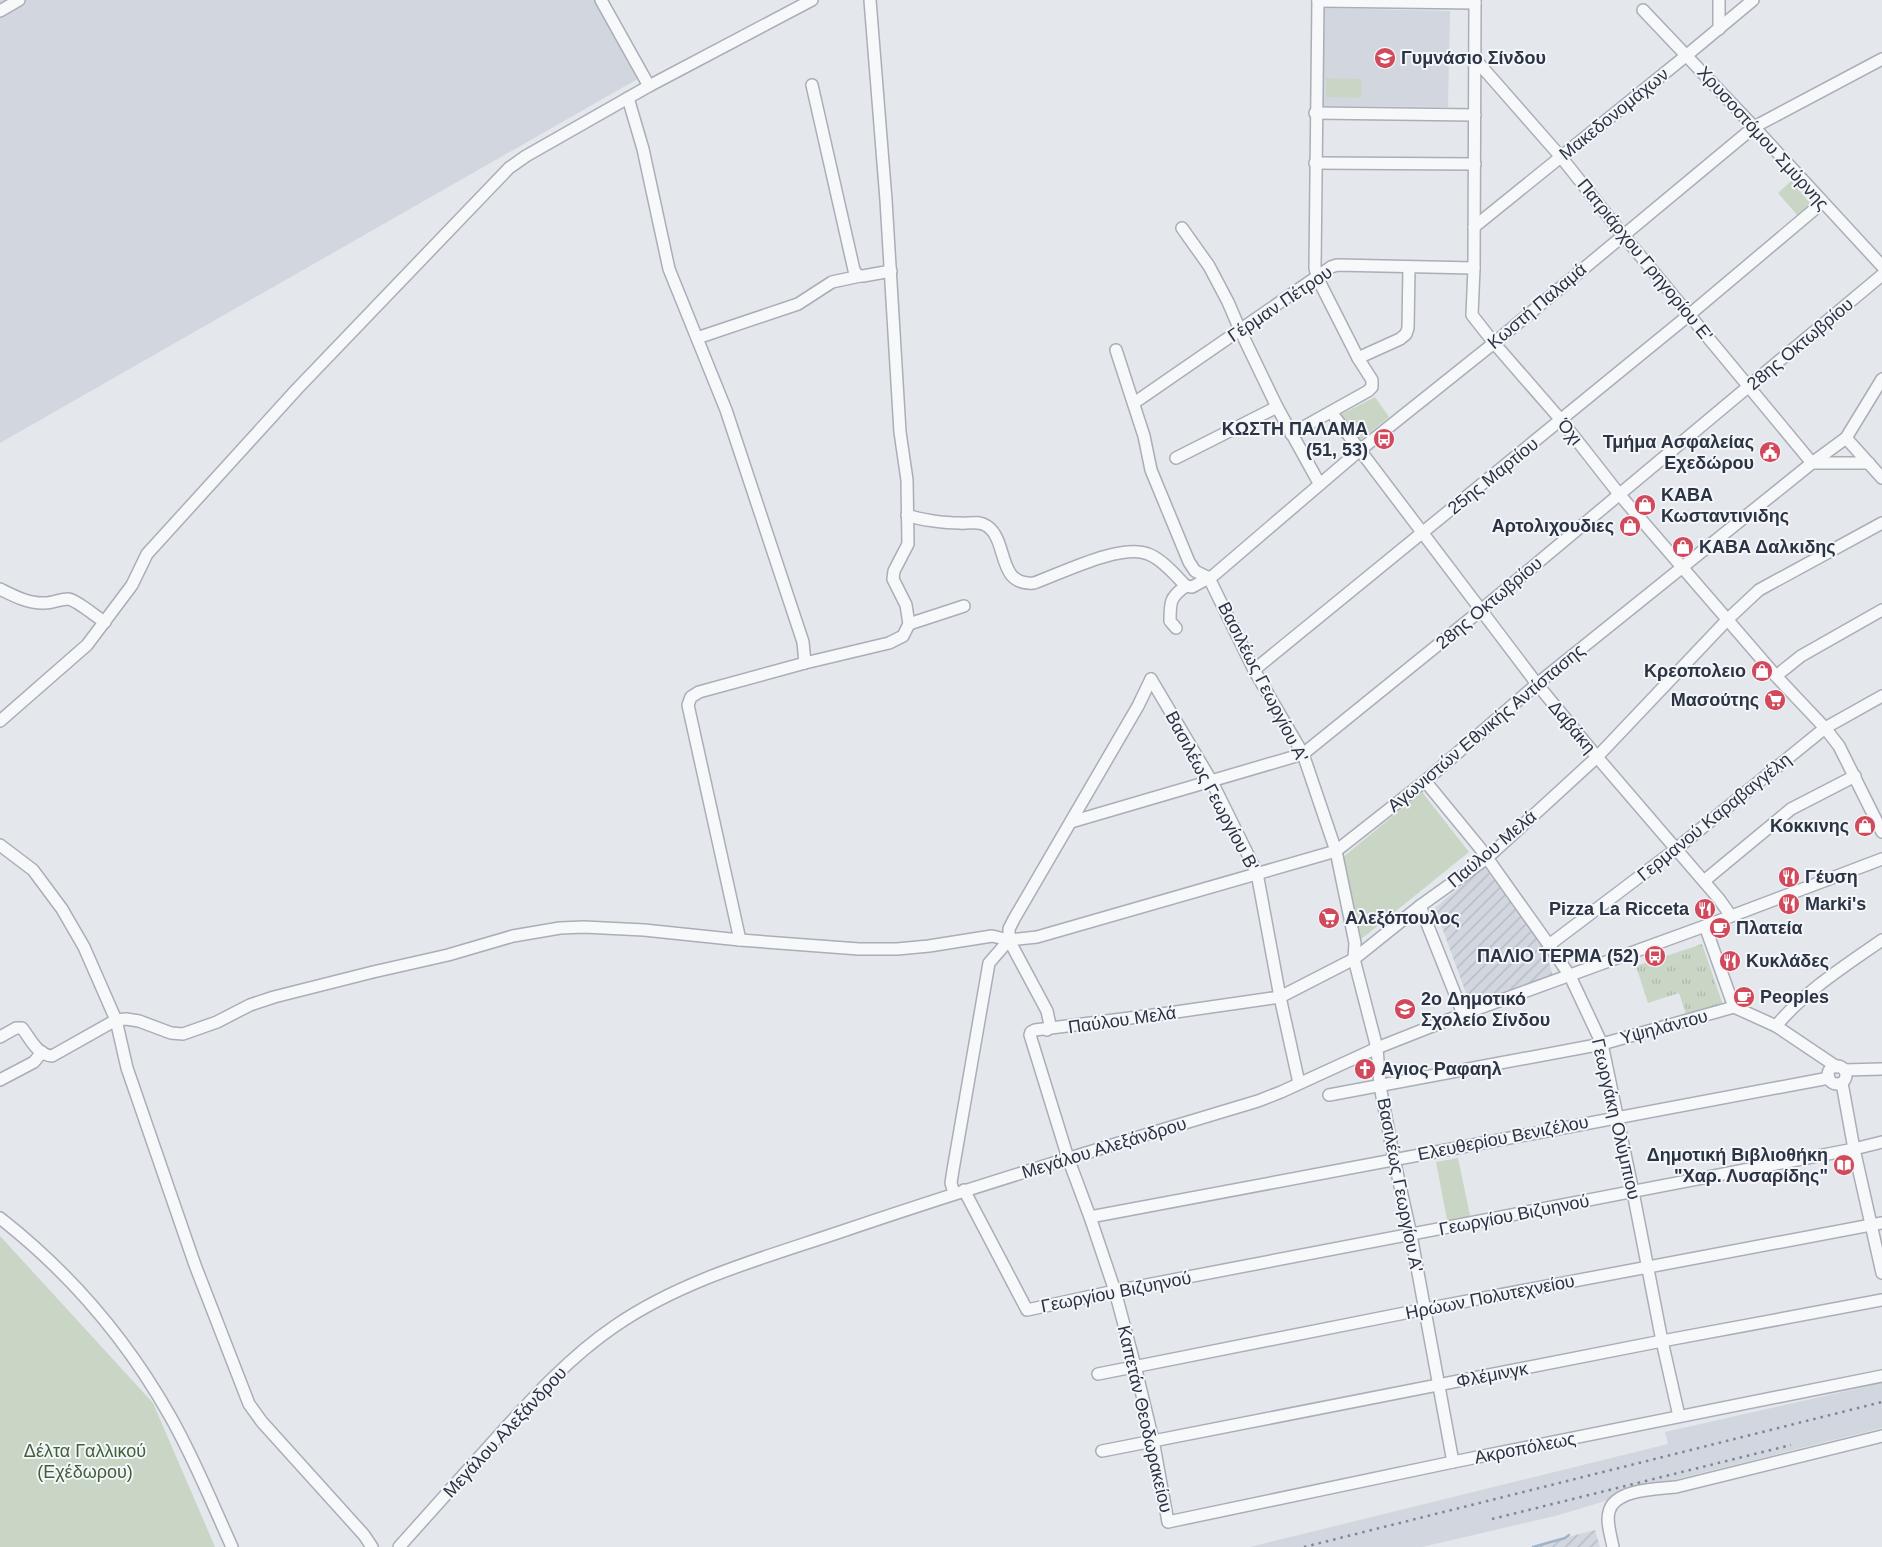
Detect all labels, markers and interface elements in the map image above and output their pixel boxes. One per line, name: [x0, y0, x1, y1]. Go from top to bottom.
school or university icon: Γυμνάσιο Σίνδου: [1373, 46, 1397, 70]
place label: Γυμνάσιο Σίνδου: [1401, 48, 1546, 68]
street label: Χρυσοστόμου Σμύρνης: [1693, 62, 1833, 214]
street label: Μακεδονομάχων: [1556, 64, 1672, 164]
street label: Πατριάρχου Γρηγορίου Ε': [1573, 175, 1717, 345]
street label: Κωστή Παλαμά: [1484, 259, 1590, 353]
street label: Γέρμαν Πέτρου: [1224, 262, 1336, 346]
street label: 28ης Οκτωβρίου: [1743, 294, 1857, 394]
street label: Όχι: [1553, 414, 1586, 449]
place label: ΚΩΣΤΗ ΠΑΛΑΜΑ (51, 53): [1222, 419, 1368, 460]
bus stop icon: ΚΩΣΤΗ ΠΑΛΑΜΑ (51, 53): [1372, 427, 1396, 451]
place label: Τμήμα Ασφαλείας Εχεδώρου: [1603, 432, 1754, 473]
street label: 25ης Μαρτίου: [1444, 434, 1542, 518]
public building icon: Τμήμα Ασφαλείας Εχεδώρου: [1758, 440, 1782, 464]
place label: ΚΑΒΑ Κωσταντινιδης: [1661, 485, 1789, 526]
shop icon: ΚΑΒΑ Κωσταντινιδης: [1633, 493, 1657, 517]
shop icon: Αρτολιχουδιες: [1618, 514, 1642, 538]
place label: Αρτολιχουδιες: [1492, 516, 1614, 536]
shop icon: ΚΑΒΑ Δαλκιδης: [1671, 535, 1695, 559]
place label: ΚΑΒΑ Δαλκιδης: [1699, 537, 1836, 557]
street label: 28ης Οκτωβρίου: [1432, 553, 1546, 653]
street label: Βασιλέως Γεωργίου Α': [1214, 599, 1312, 765]
street label: Αγωνιστών Εθνικής Αντίστασης: [1384, 640, 1589, 816]
shop icon: Κρεοπολειο: [1750, 659, 1774, 683]
place label: Κρεοπολειο: [1644, 661, 1746, 681]
supermarket icon: Μασούτης: [1763, 688, 1787, 712]
place label: Μασούτης: [1671, 690, 1759, 710]
street label: Δαβάκη: [1544, 697, 1600, 757]
street label: Βασιλέως Γεωργίου Β': [1161, 708, 1263, 874]
street label: Γερμανού Καραβαγγέλη: [1633, 749, 1795, 885]
street label: Παύλου Μελά: [1444, 806, 1540, 892]
shop icon: Κοκκινης: [1853, 814, 1877, 838]
place label: Κοκκινης: [1770, 816, 1849, 836]
restaurant icon: Γέυση: [1777, 865, 1801, 889]
place label: Γέυση: [1805, 867, 1858, 887]
restaurant icon: Marki's: [1777, 892, 1801, 916]
place label: Marki's: [1805, 894, 1866, 914]
restaurant icon: Pizza La Ricceta: [1693, 897, 1717, 921]
place label: Pizza La Ricceta: [1549, 899, 1690, 919]
supermarket icon: Αλεξόπουλος: [1317, 906, 1341, 930]
place label: Αλεξόπουλος: [1345, 908, 1460, 929]
cafe icon: Πλατεία: [1708, 916, 1732, 940]
place label: Πλατεία: [1736, 918, 1803, 938]
bus stop icon: ΠΑΛΙΟ ΤΕΡΜΑ (52): [1643, 944, 1667, 968]
place label: ΠΑΛΙΟ ΤΕΡΜΑ (52): [1477, 946, 1639, 966]
restaurant icon: Κυκλάδες: [1718, 949, 1742, 973]
place label: Κυκλάδες: [1746, 951, 1829, 971]
cafe icon: Peoples: [1732, 985, 1756, 1009]
place label: Peoples: [1760, 987, 1829, 1007]
place label: 2o Δημοτικό Σχολείο Σίνδου: [1421, 989, 1550, 1030]
school or university icon: 2o Δημοτικό Σχολείο Σίνδου: [1393, 997, 1417, 1021]
street label: Παύλου Μελά: [1067, 1003, 1177, 1037]
street label: Υψηλάντου: [1618, 1006, 1710, 1048]
street label: Γεωργάκη Ολύμπιου: [1588, 1037, 1644, 1201]
church icon: Αγιος Ραφαηλ: [1353, 1057, 1377, 1081]
place label: Αγιος Ραφαηλ: [1381, 1059, 1502, 1079]
street label: Βασιλέως Γεωργίου Α': [1373, 1096, 1427, 1274]
street label: Ελευθερίου Βενιζέλου: [1416, 1112, 1590, 1164]
street label: Μεγάλου Αλεξάνδρου: [1019, 1113, 1189, 1183]
place label: Δημοτική Βιβλιοθήκη "Χαρ. Λυσαρίδης": [1647, 1145, 1828, 1186]
library icon: Δημοτική Βιβλιοθήκη "Χαρ. Λυσαρίδης": [1832, 1153, 1856, 1177]
street label: Γεωργίου Βιζυηνού: [1437, 1191, 1591, 1239]
street label: Γεωργίου Βιζυηνού: [1039, 1268, 1193, 1316]
street label: Ηρώων Πολυτεχνείου: [1404, 1271, 1576, 1323]
street label: Καπετάν Θεοδωρακείου: [1114, 1323, 1176, 1515]
street label: Φλέμινγκ: [1454, 1358, 1531, 1392]
street label: Μεγάλου Αλεξάνδρου: [439, 1363, 571, 1501]
street label: Ακροπόλεως: [1473, 1428, 1578, 1468]
park label: Δέλτα Γαλλικού (Εχέδωρου): [24, 1441, 146, 1482]

